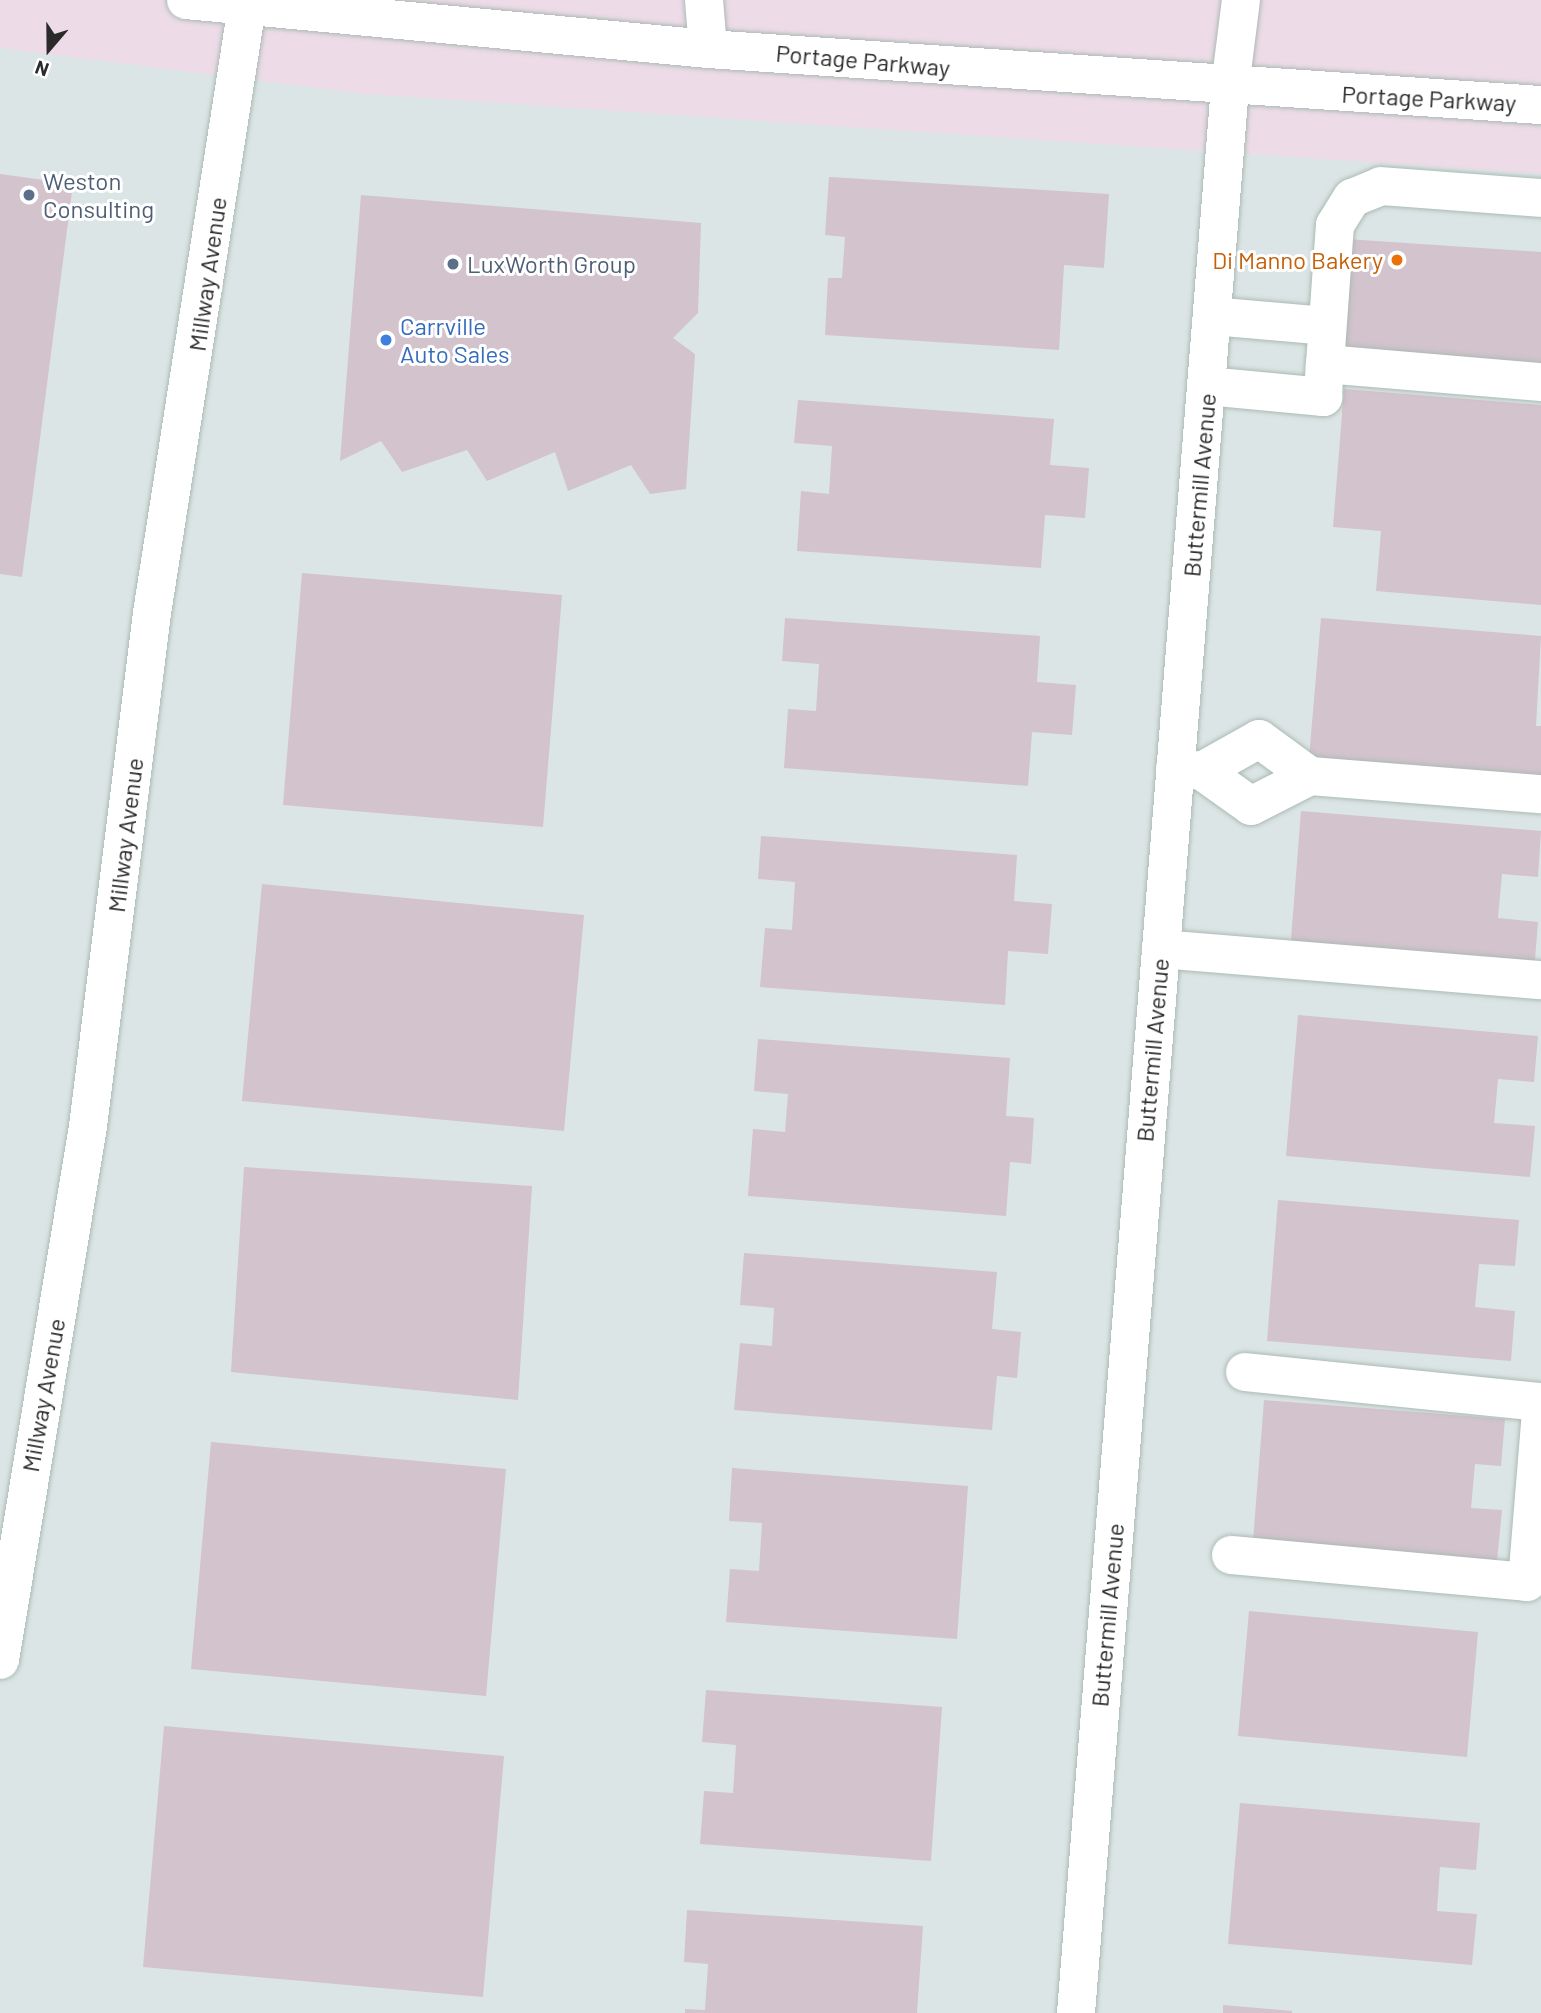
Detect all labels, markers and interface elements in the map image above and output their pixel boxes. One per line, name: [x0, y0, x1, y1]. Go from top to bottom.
north arrow: [14, 14, 84, 84]
street label: Portage Parkway: [775, 38, 951, 82]
text: N: [32, 56, 52, 82]
street label: Portage Parkway: [1341, 79, 1517, 117]
place label: Weston Consulting: [43, 167, 154, 223]
marker: Weston Consulting: [21, 187, 37, 203]
street label: Millway Avenue: [182, 195, 232, 353]
place label: Di Manno Bakery: [1212, 246, 1383, 274]
place label: LuxWorth Group: [467, 250, 636, 278]
marker: Di Manno Bakery: [1389, 252, 1405, 268]
marker: LuxWorth Group: [445, 256, 461, 272]
place label: Carrville Auto Sales: [400, 312, 510, 368]
marker: Carrville Auto Sales: [378, 332, 394, 348]
street label: Buttermill Avenue: [1177, 392, 1221, 578]
street label: Millway Avenue: [101, 756, 149, 914]
street label: Buttermill Avenue: [1130, 957, 1174, 1143]
street label: Millway Avenue: [15, 1316, 71, 1474]
street label: Buttermill Avenue: [1085, 1522, 1129, 1708]

